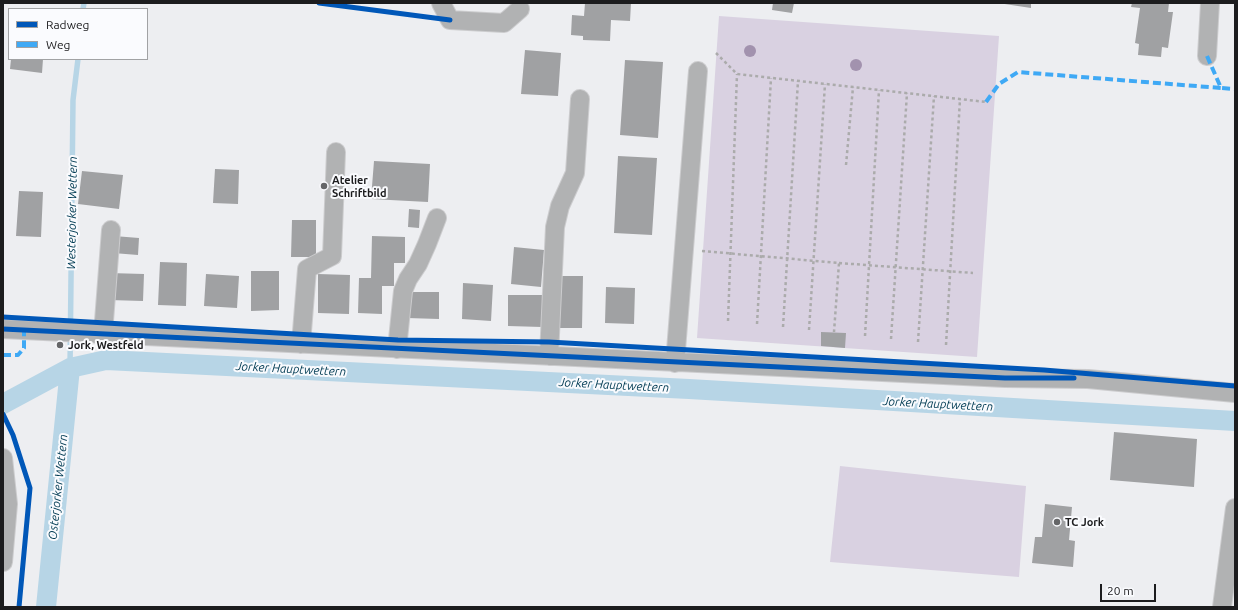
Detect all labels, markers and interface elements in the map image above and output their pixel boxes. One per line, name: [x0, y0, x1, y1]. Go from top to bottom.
legend: [8, 8, 148, 60]
text: Radweg: [46, 18, 89, 31]
text: Weg: [46, 38, 70, 51]
water label: Westerjorker Wettern: [64, 156, 80, 270]
place label: Atelier Schriftbild: [332, 173, 387, 199]
marker: Atelier Schriftbild: [319, 181, 329, 191]
place label: Jork, Westfeld: [68, 338, 143, 352]
marker: Jork, Westfeld: [55, 340, 65, 350]
water label: Jorker Hauptwettern: [236, 359, 346, 379]
water label: Jorker Hauptwettern: [559, 375, 669, 395]
water label: Jorker Hauptwettern: [883, 394, 993, 414]
water label: Osterjorker Wettern: [45, 433, 71, 541]
place label: TC Jork: [1065, 515, 1104, 529]
marker: TC Jork: [1052, 517, 1062, 527]
scale bar: [1102, 576, 1158, 602]
text: 20 m: [1107, 584, 1134, 597]

